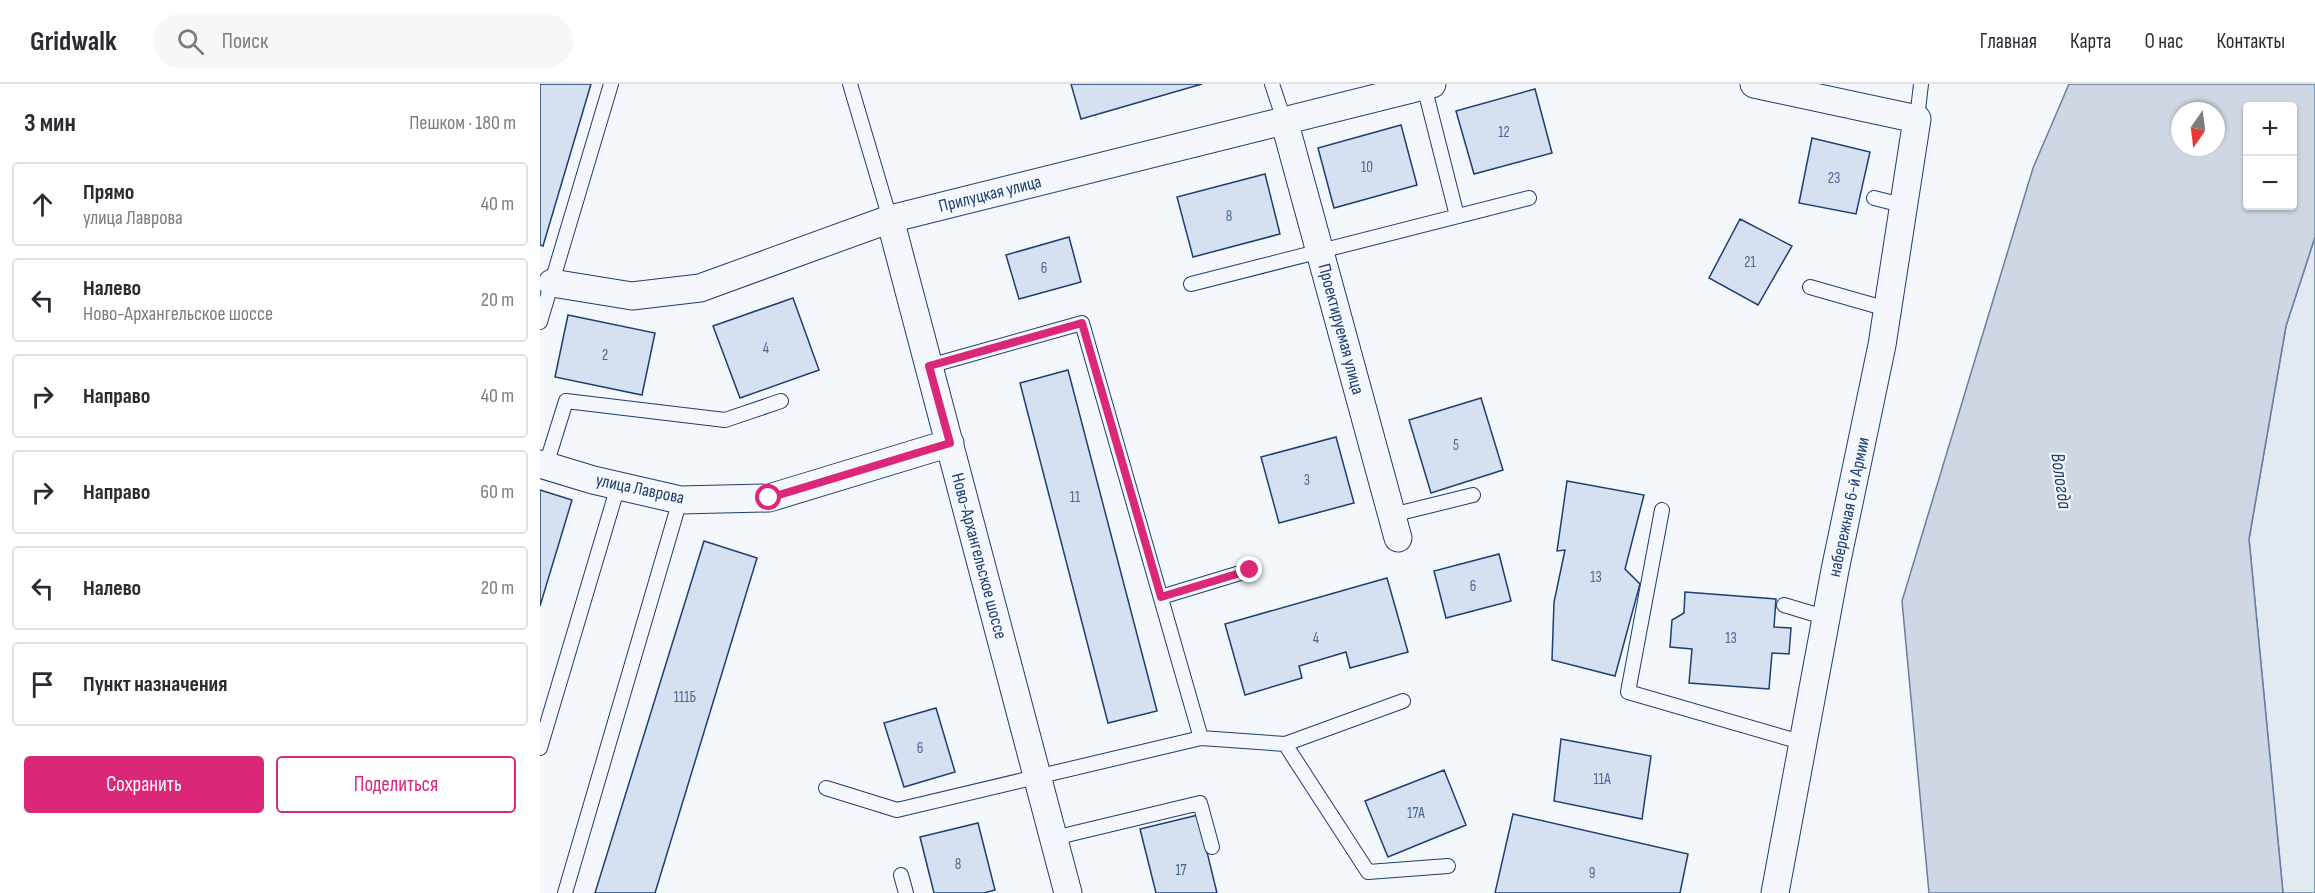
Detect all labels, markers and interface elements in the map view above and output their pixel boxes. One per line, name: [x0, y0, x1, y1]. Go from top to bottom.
search box: [153, 14, 573, 68]
text: Gridwalk: [30, 25, 117, 58]
icon: search: [174, 25, 207, 58]
text: Поиск: [222, 28, 268, 55]
text: Главная: [1980, 29, 2037, 54]
text: Карта: [2070, 29, 2111, 54]
text: О нас: [2144, 29, 2183, 54]
text: Контакты: [2216, 29, 2285, 54]
north arrow: [2171, 102, 2225, 156]
map controls: [2243, 102, 2297, 210]
button: +: [2243, 102, 2297, 156]
text: 3 мин: [24, 108, 76, 139]
text: Пешком · 180 m: [409, 111, 516, 135]
house number: 12: [1498, 123, 1510, 142]
button: −: [2243, 156, 2297, 210]
house number: 10: [1361, 158, 1373, 177]
house number: 23: [1828, 169, 1840, 188]
street label: Прилуцкая улица: [936, 171, 1044, 217]
text: Прямо: [83, 179, 134, 206]
icon: ahead: [26, 188, 59, 221]
text: 40 m: [481, 192, 514, 216]
text: улица Лаврова: [83, 206, 183, 230]
house number: 8: [1226, 207, 1232, 226]
house number: 21: [1744, 253, 1756, 272]
house number: 6: [1041, 259, 1047, 278]
street label: Проектируемая улица: [1313, 261, 1369, 397]
text: Налево: [83, 275, 141, 302]
icon: left: [26, 284, 59, 317]
text: 20 m: [481, 288, 514, 312]
text: Ново-Архангельское шоссе: [83, 302, 273, 326]
house number: 4: [763, 339, 769, 358]
house number: 2: [602, 346, 608, 365]
icon: right: [26, 380, 59, 413]
text: Направо: [83, 383, 150, 410]
text: 40 m: [481, 384, 514, 408]
street label: набережная 6-й Армии: [1824, 435, 1874, 579]
house number: 5: [1453, 436, 1459, 455]
water label: Вологда: [2045, 452, 2077, 510]
street label: улица Лаврова: [594, 469, 686, 509]
street label: Ново-Архангельское шоссе: [947, 471, 1011, 641]
house number: 3: [1304, 471, 1310, 490]
icon: right: [26, 476, 59, 509]
text: Направо: [83, 479, 150, 506]
text: 60 m: [480, 480, 514, 504]
route start: [755, 484, 781, 510]
house number: 11: [1070, 488, 1081, 507]
route end: [1236, 556, 1262, 582]
house number: 13: [1590, 568, 1602, 587]
icon: left: [26, 572, 59, 605]
text: Налево: [83, 575, 141, 602]
text: 20 m: [481, 576, 514, 600]
house number: 6: [1470, 577, 1476, 596]
house number: 4: [1313, 629, 1319, 648]
house number: 13: [1725, 629, 1737, 648]
icon: arrive: [26, 668, 59, 701]
text: Пункт назначения: [83, 671, 227, 698]
house number: 111Б: [674, 688, 697, 707]
house number: 6: [917, 739, 923, 758]
button: Сохранить: [24, 756, 264, 813]
button: Поделиться: [276, 756, 516, 813]
house number: 11А: [1593, 770, 1611, 789]
house number: 17А: [1407, 804, 1425, 823]
house number: 8: [955, 855, 961, 874]
house number: 17: [1175, 861, 1187, 880]
house number: 9: [1589, 864, 1595, 883]

